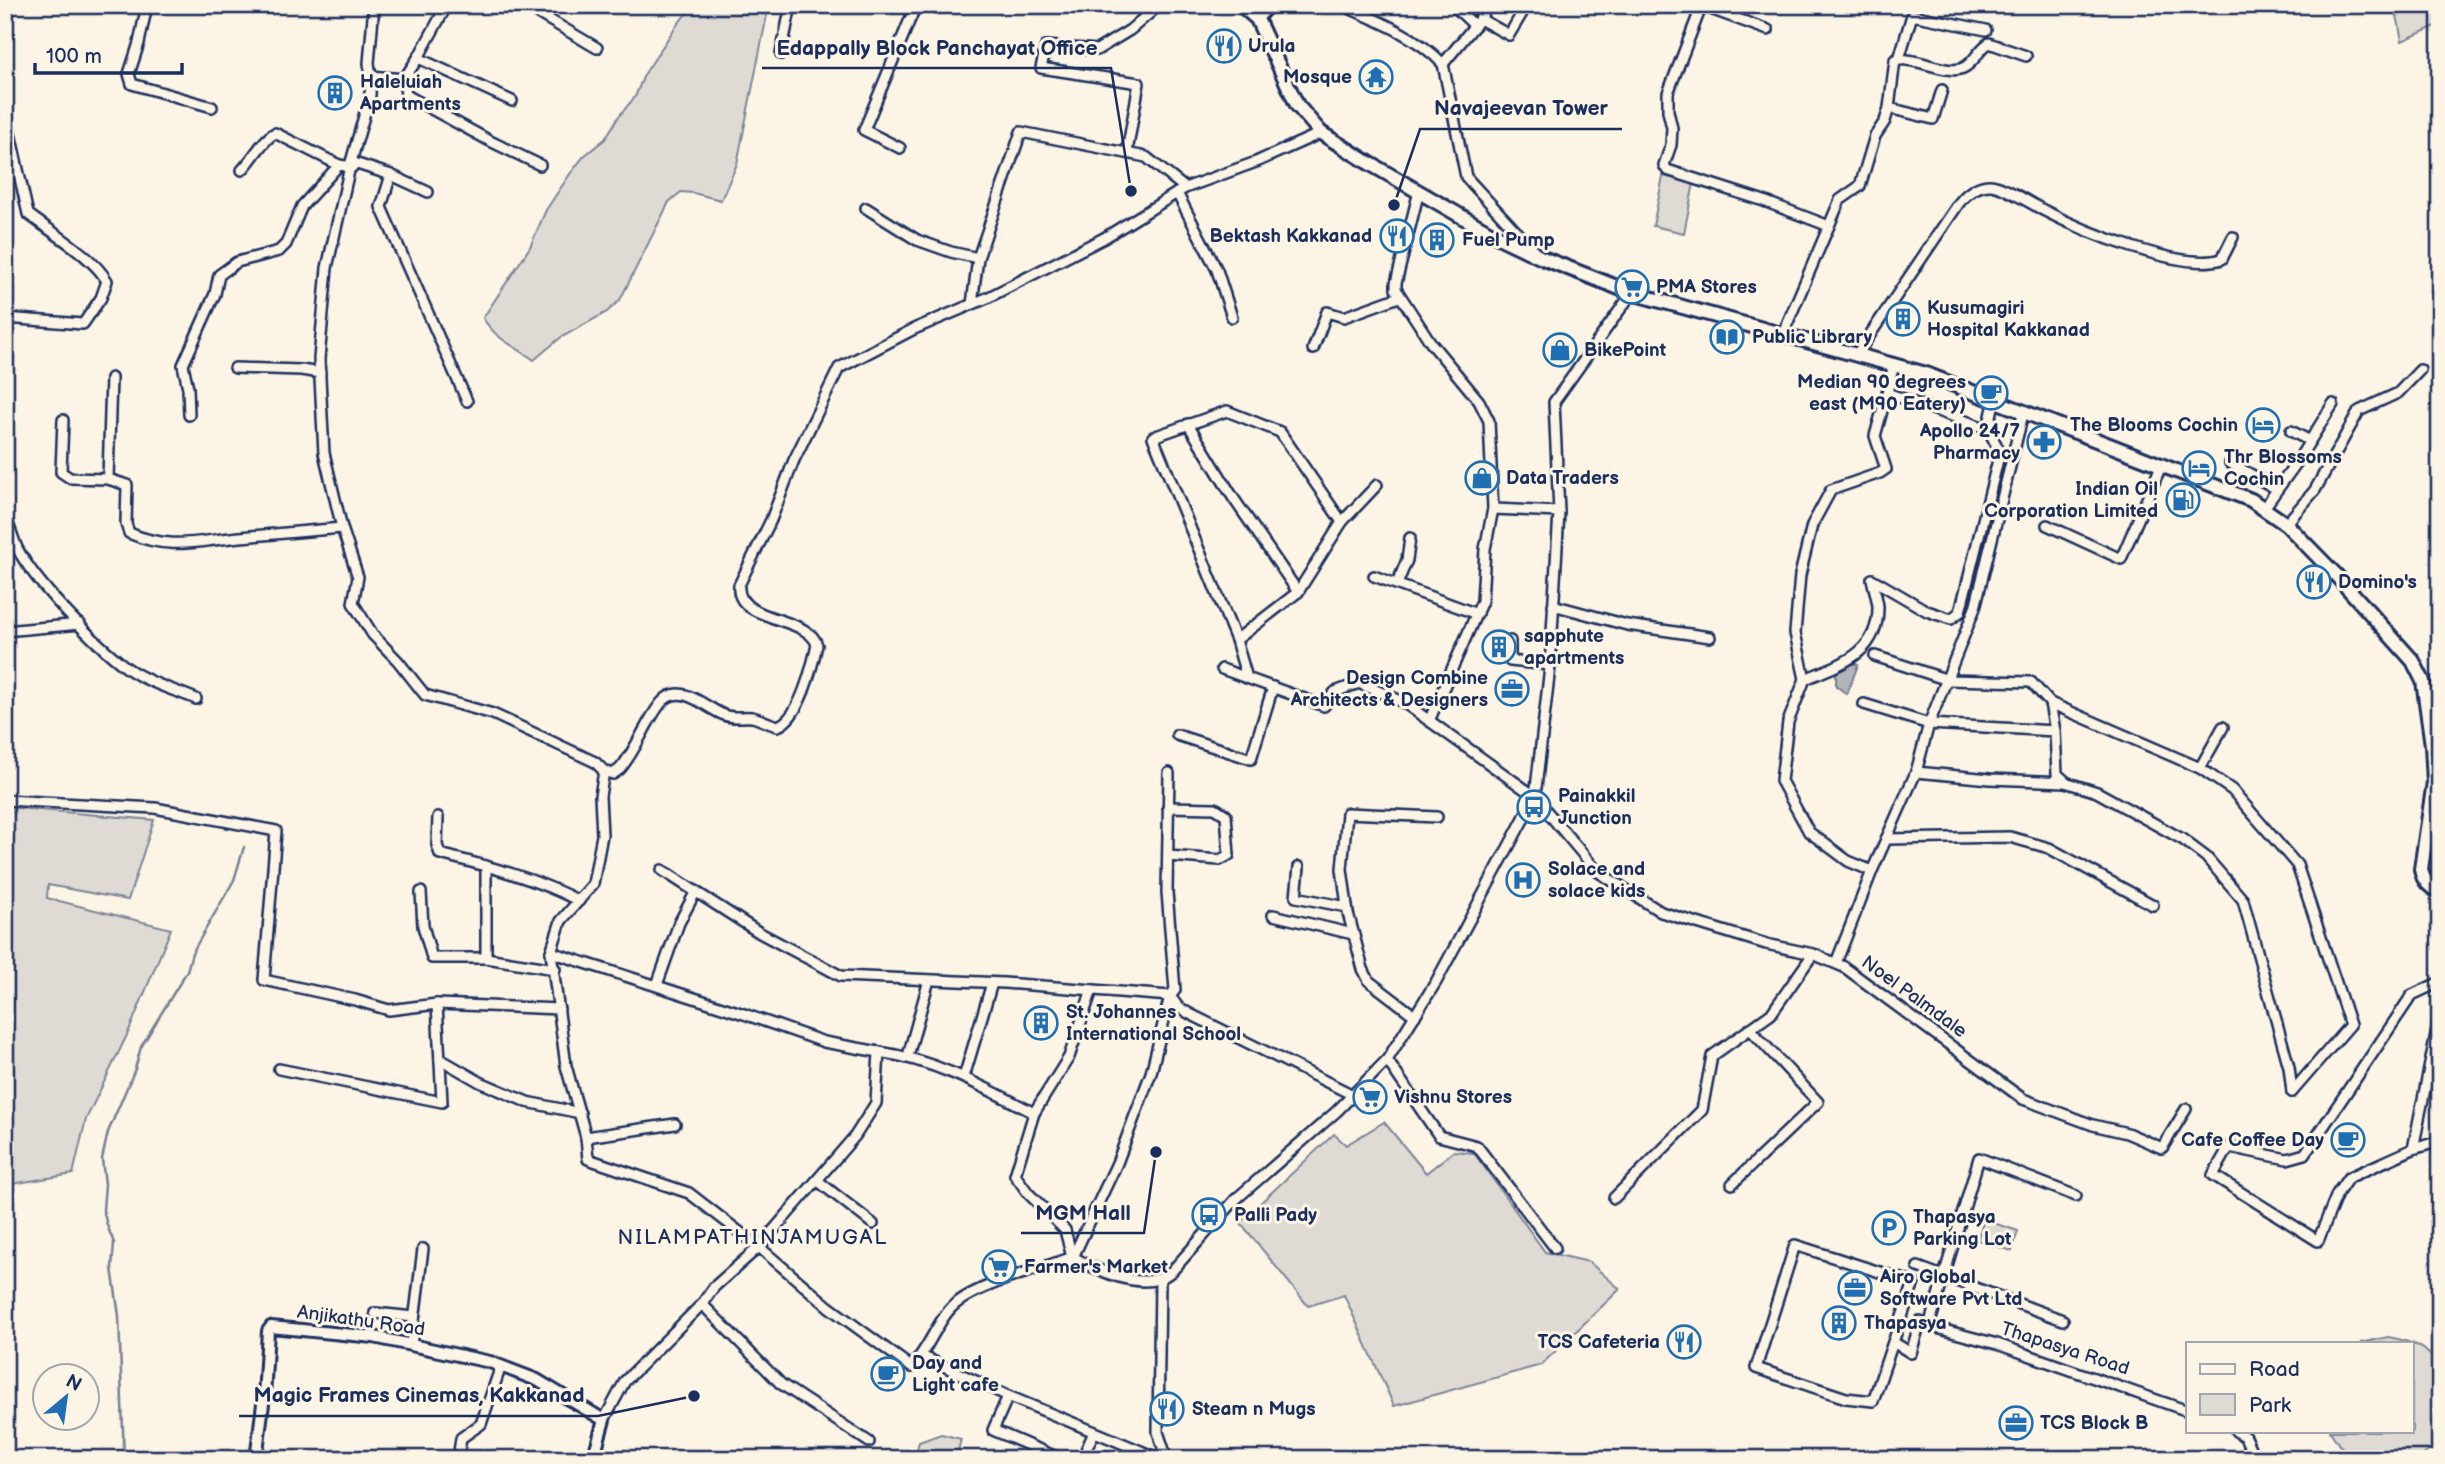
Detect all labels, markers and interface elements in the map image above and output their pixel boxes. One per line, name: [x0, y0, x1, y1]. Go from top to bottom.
callout: Edappally Block Panchayat Office: [762, 26, 1111, 68]
restaurant icon: Urula: [1205, 27, 1243, 65]
scale bar: [35, 32, 182, 76]
place label: Urula: [1248, 35, 1295, 58]
text: Edappally Block Panchayat Office: [777, 36, 1097, 61]
text: 100 m: [46, 44, 102, 69]
temple icon: Mosque: [1357, 58, 1395, 96]
place label: Mosque: [1283, 66, 1352, 89]
place label: Haleluiah Apartments: [359, 71, 461, 116]
building icon: Haleluiah Apartments: [316, 74, 354, 112]
callout: Navajeevan Tower: [1420, 87, 1622, 129]
text: Navajeevan Tower: [1434, 96, 1609, 121]
restaurant icon: Bektash Kakkanad: [1378, 217, 1416, 255]
building icon: Fuel Pump: [1418, 221, 1456, 259]
place label: Bektash Kakkanad: [1209, 225, 1372, 248]
place label: Fuel Pump: [1462, 229, 1555, 252]
supermarket icon: PMA Stores: [1613, 268, 1651, 306]
place label: PMA Stores: [1656, 276, 1757, 299]
place label: Kusumagiri Hospital Kakkanad: [1927, 297, 2090, 342]
building icon: Kusumagiri Hospital Kakkanad: [1884, 300, 1922, 338]
library icon: Public Library: [1708, 318, 1746, 356]
place label: Public Library: [1752, 326, 1872, 349]
shop icon: BikePoint: [1541, 331, 1579, 369]
place label: BikePoint: [1584, 339, 1667, 362]
place label: Median 90 degrees east (M90 Eatery): [1797, 371, 1966, 416]
cafe icon: Median 90 degrees east (M90 Eatery): [1972, 374, 2010, 412]
hotel icon: The Blooms Cochin: [2244, 406, 2282, 444]
place label: The Blooms Cochin: [2070, 414, 2238, 437]
place label: Apollo 24/7 Pharmacy: [1919, 420, 2021, 465]
pharmacy icon: Apollo 24/7 Pharmacy: [2025, 423, 2063, 461]
place label: Thr Blossoms Cochin: [2224, 446, 2342, 491]
hotel icon: Thr Blossoms Cochin: [2180, 449, 2218, 487]
shop icon: Data Traders: [1463, 459, 1501, 497]
place label: Data Traders: [1506, 467, 1619, 490]
place label: Indian Oil Corporation Limited: [1984, 478, 2158, 523]
fuel station icon: Indian Oil Corporation Limited: [2164, 481, 2202, 519]
restaurant icon: Domino's: [2295, 563, 2333, 601]
place label: Domino's: [2338, 571, 2417, 594]
place label: sapphute apartments: [1524, 625, 1624, 670]
building icon: sapphute apartments: [1480, 628, 1518, 666]
place label: Design Combine Architects & Designers: [1290, 667, 1488, 712]
office icon: Design Combine Architects & Designers: [1493, 670, 1531, 708]
place label: Painakkil Junction: [1558, 785, 1635, 830]
bus stop icon: Painakkil Junction: [1515, 788, 1553, 826]
place label: Solace and solace kids: [1548, 858, 1645, 903]
hospital icon: Solace and solace kids: [1504, 861, 1542, 899]
street label: Noel Palmdale: [1857, 951, 1971, 1043]
place label: St. Johannes International School: [1066, 1001, 1241, 1046]
building icon: St. Johannes International School: [1022, 1004, 1060, 1042]
supermarket icon: Vishnu Stores: [1351, 1078, 1389, 1116]
place label: Vishnu Stores: [1394, 1086, 1512, 1109]
cafe icon: Cafe Coffee Day: [2329, 1121, 2367, 1159]
place label: Cafe Coffee Day: [2181, 1129, 2324, 1152]
callout: MGM Hall: [1021, 1191, 1144, 1233]
bus stop icon: Palli Pady: [1190, 1196, 1228, 1234]
text: MGM Hall: [1035, 1201, 1131, 1226]
place label: Palli Pady: [1234, 1204, 1317, 1227]
place label: Thapasya Parking Lot: [1913, 1206, 2012, 1251]
parking icon: Thapasya Parking Lot: [1870, 1209, 1908, 1247]
district label: NILAMPATHINJAMUGAL: [618, 1225, 888, 1250]
supermarket icon: Farmer's Market: [980, 1248, 1018, 1286]
place label: Farmer's Market: [1024, 1256, 1169, 1279]
place label: Airo Global Software Pvt Ltd: [1879, 1266, 2022, 1311]
office icon: Airo Global Software Pvt Ltd: [1836, 1269, 1874, 1307]
street label: Anjikathu Road: [296, 1301, 426, 1341]
building icon: Thapasya: [1820, 1304, 1858, 1342]
place label: Thapasya: [1864, 1312, 1947, 1335]
street label: Thapasya Road: [1998, 1317, 2132, 1381]
restaurant icon: TCS Cafeteria: [1665, 1323, 1703, 1361]
place label: TCS Cafeteria: [1538, 1331, 1660, 1354]
legend: [2186, 1342, 2414, 1432]
place label: Day and Light cafe: [912, 1352, 999, 1397]
cafe icon: Day and Light cafe: [869, 1355, 907, 1393]
text: Road: [2249, 1357, 2300, 1382]
north arrow: [32, 1362, 102, 1432]
text: N: [62, 1370, 85, 1397]
callout: Magic Frames Cinemas, Kakkanad: [239, 1374, 598, 1416]
text: Magic Frames Cinemas, Kakkanad: [254, 1383, 584, 1408]
restaurant icon: Steam n Mugs: [1148, 1390, 1186, 1428]
text: Park: [2249, 1393, 2292, 1418]
place label: Steam n Mugs: [1192, 1398, 1316, 1421]
office icon: TCS Block B: [1997, 1404, 2035, 1442]
place label: TCS Block B: [2040, 1412, 2148, 1435]

